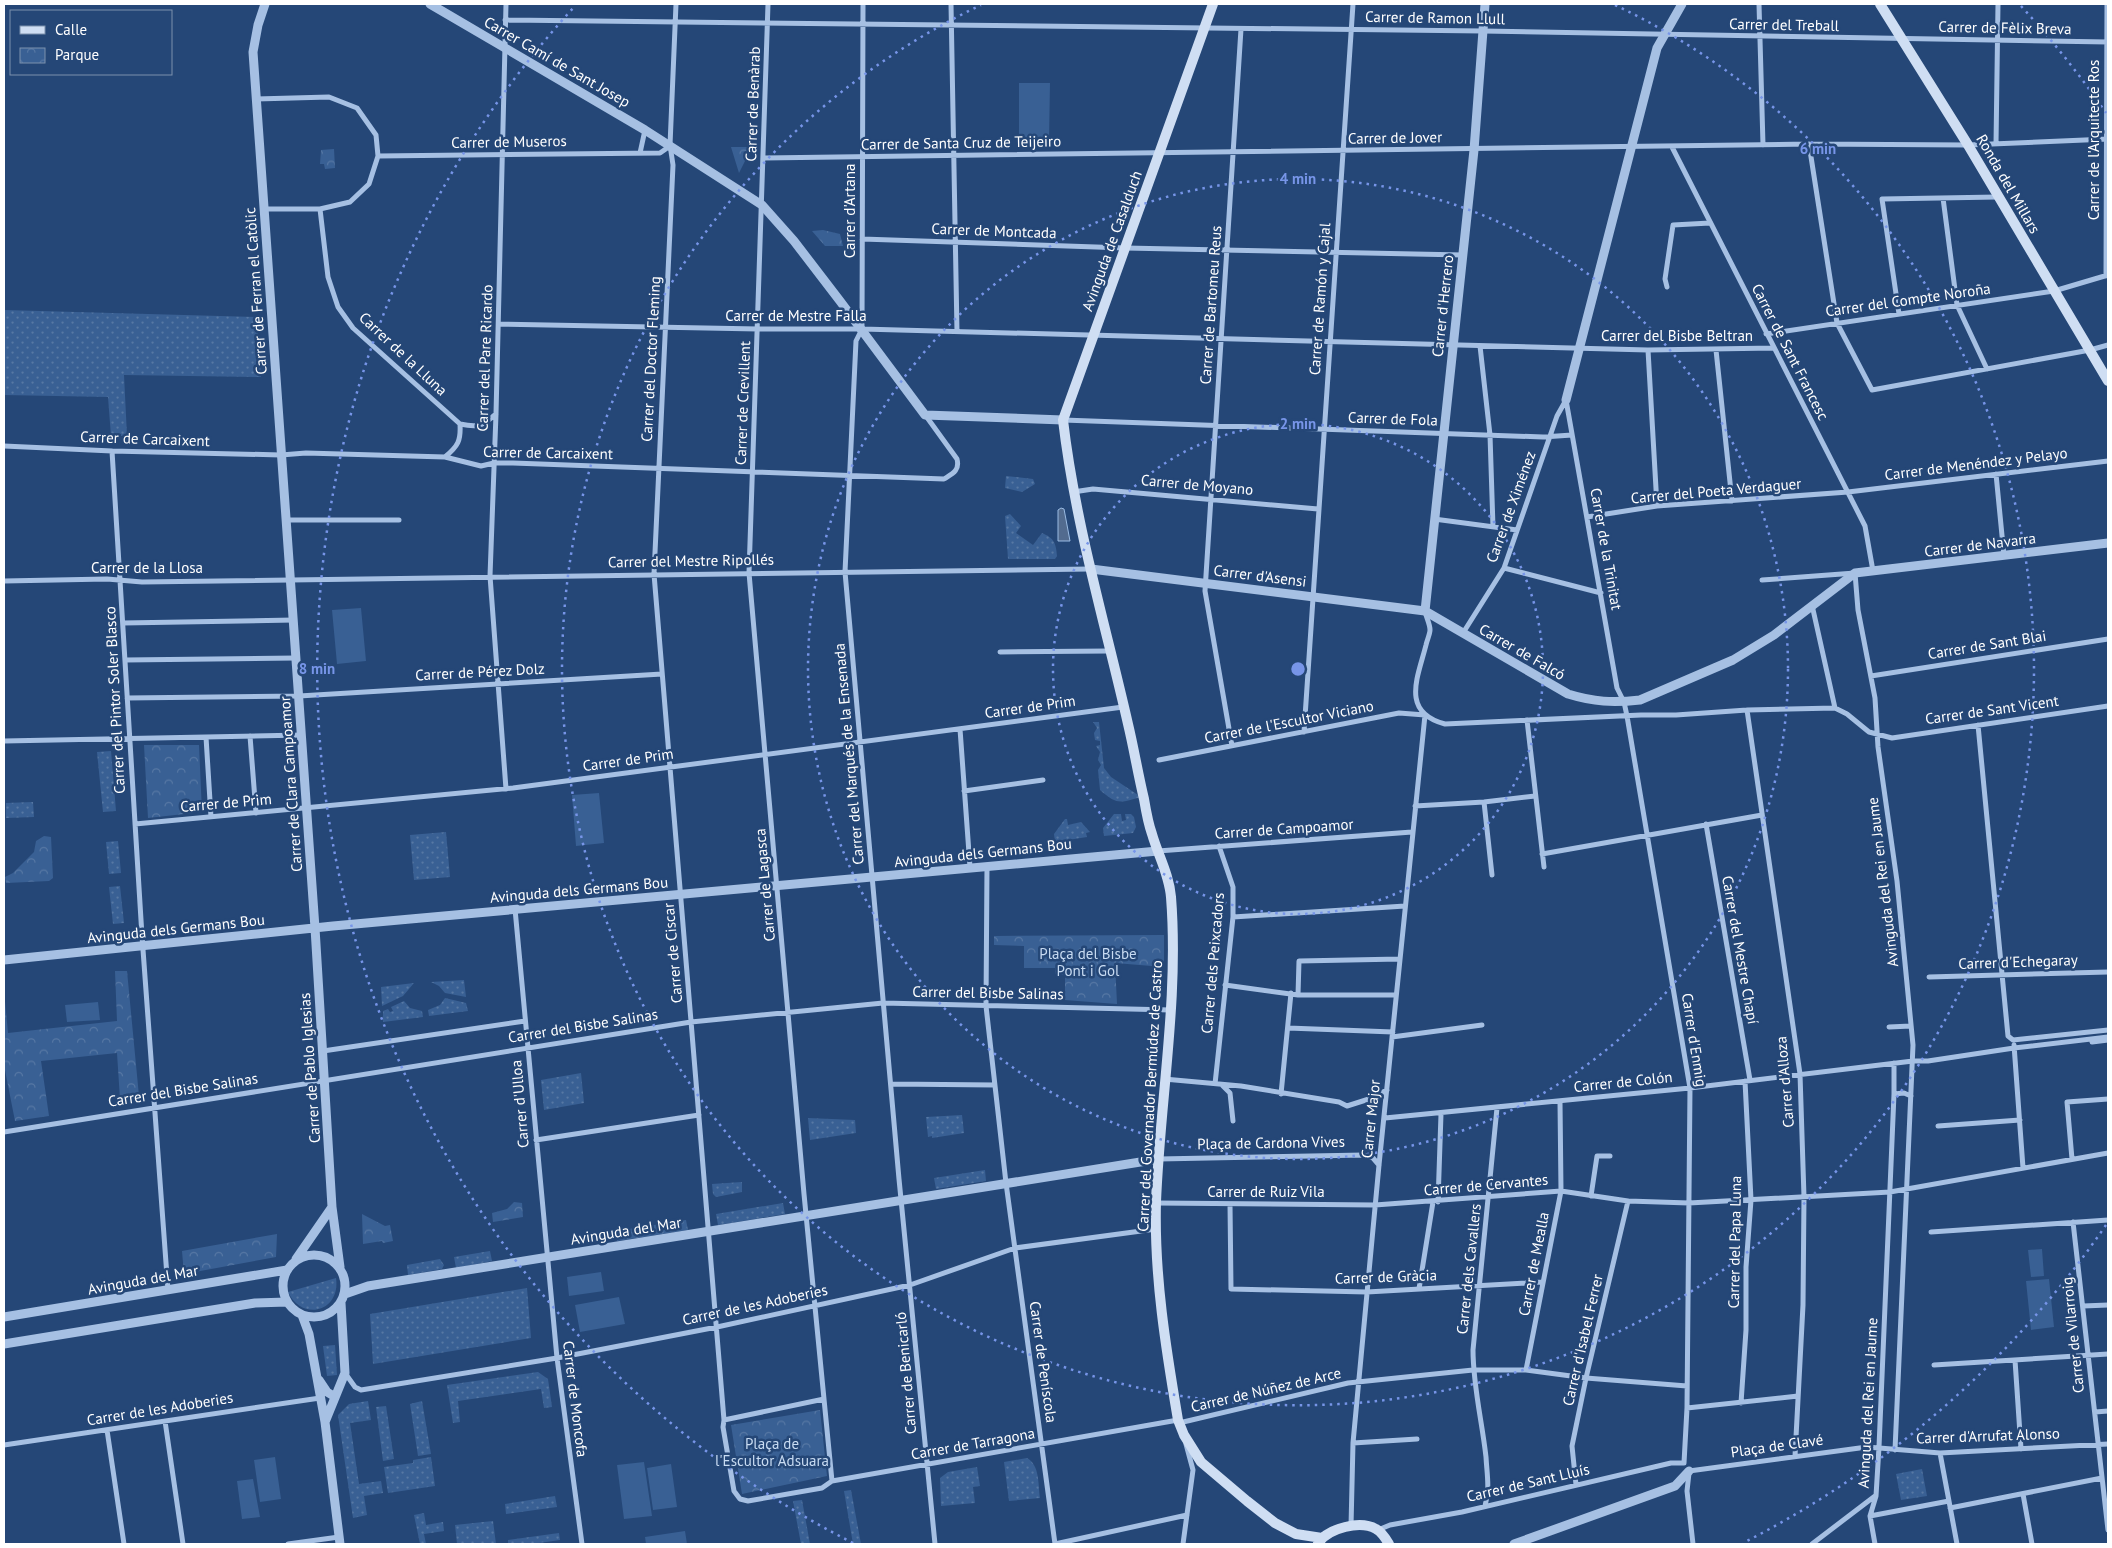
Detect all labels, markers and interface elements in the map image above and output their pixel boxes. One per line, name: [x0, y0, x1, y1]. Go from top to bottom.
street label: Carrer de Ramon Llull: [1365, 7, 1506, 28]
legend: [10, 10, 172, 75]
street label: Carrer Camí de Sant Josep: [481, 12, 634, 111]
street label: Carrer del Treball: [1729, 14, 1840, 35]
street label: Carrer de Fèlix Breva: [1938, 17, 2072, 38]
text: Calle: [55, 20, 87, 39]
text: Parque: [55, 45, 99, 64]
street label: Carrer de Benàrab: [741, 46, 764, 162]
street label: Carrer de l'Arquitecte Ros: [2084, 60, 2103, 220]
street label: Carrer de Jover: [1348, 127, 1442, 148]
street label: Carrer de Museros: [451, 131, 567, 152]
street label: Carrer de Santa Cruz de Teijeiro: [861, 131, 1061, 154]
street label: Ronda del Millars: [1972, 131, 2045, 237]
text: 6 min: [1800, 139, 1836, 158]
street label: Carrer d'Artana: [840, 164, 859, 258]
street label: Avinguda de Casalduch: [1077, 168, 1146, 314]
text: 4 min: [1280, 169, 1316, 188]
street label: Carrer de Ferran el Catòlic: [240, 207, 271, 375]
street label: Carrer de Montcada: [931, 219, 1057, 242]
street label: Carrer de Ramón y Cajal: [1305, 221, 1334, 376]
street label: Carrer de Bartomeu Reus: [1195, 225, 1226, 385]
street label: Carrer d'Herrero: [1428, 254, 1457, 358]
street label: Carrer del Doctor Fleming: [637, 276, 664, 442]
street label: Carrer del Compte Noroña: [1824, 279, 1992, 321]
street label: Carrer de Sant Francesc: [1748, 280, 1833, 423]
street label: Carrer del Pare Ricardo: [472, 284, 497, 432]
street label: Carrer de Mestre Falla: [725, 306, 867, 325]
street label: Carrer de la Lluna: [355, 308, 452, 399]
street label: Carrer del Bisbe Beltran: [1601, 326, 1753, 345]
street label: Carrer de Crevillent: [731, 341, 754, 465]
street label: Carrer de Fola: [1348, 407, 1438, 430]
text: 2 min: [1280, 414, 1316, 433]
street label: Carrer de Carcaixent: [80, 427, 210, 450]
street label: Carrer de Carcaixent: [483, 442, 613, 463]
street label: Carrer de Menéndez y Pelayo: [1883, 443, 2068, 484]
street label: Carrer de Ximénez: [1482, 448, 1540, 565]
street label: Carrer de Moyano: [1140, 470, 1254, 499]
street label: Carrer del Poeta Verdaguer: [1630, 474, 1802, 507]
street label: Carrer de la Trinitat: [1586, 486, 1627, 611]
street label: Carrer de Navarra: [1923, 528, 2037, 561]
street label: Carrer del Mestre Ripollés: [608, 550, 774, 571]
street label: Carrer de la Llosa: [91, 558, 203, 577]
street label: Carrer d'Asensi: [1213, 560, 1308, 591]
street label: Carrer del Pintor Soler Blasco: [100, 606, 129, 794]
street label: Carrer de Falcó: [1476, 619, 1569, 684]
street label: Carrer de Sant Blai: [1926, 626, 2048, 663]
street label: Carrer del Marqués de la Ensenada: [829, 643, 868, 865]
text: 8 min: [299, 659, 335, 678]
street label: Carrer de Pérez Dolz: [415, 659, 545, 684]
centre of rings: [1289, 660, 1307, 678]
street label: Carrer de Prim: [983, 691, 1077, 722]
street label: Carrer de Sant Vicent: [1924, 691, 2060, 728]
street label: Carrer de Clara Campoamor: [275, 696, 306, 873]
street label: Carrer de l'Escultor Viciano: [1203, 696, 1375, 747]
street label: Carrer de Prim: [581, 744, 675, 775]
street label: Carrer de Prim: [180, 789, 272, 816]
street label: Avinguda del Rei en Jaume: [1863, 796, 1902, 968]
street label: Carrer de Campoamor: [1214, 814, 1354, 843]
street label: Carrer de Lagasca: [750, 828, 779, 942]
street label: Avinguda dels Germans Bou: [893, 834, 1073, 871]
street label: Avinguda dels Germans Bou: [489, 872, 669, 907]
street label: Carrer del Mestre Chapí: [1718, 874, 1763, 1026]
street label: Carrer dels Peixcadors: [1197, 892, 1228, 1034]
street label: Carrer de Ciscar: [659, 902, 686, 1004]
street label: Avinguda dels Germans Bou: [86, 910, 266, 947]
park label: Plaça del Bisbe Pont i Gol: [1039, 944, 1137, 980]
street label: Carrer d'Echegaray: [1958, 950, 2078, 973]
street label: Carrer del Governador Bermúdez de Castro: [1133, 960, 1166, 1232]
street label: Carrer del Bisbe Salinas: [912, 982, 1064, 1003]
street label: Carrer de Pablo Iglesias: [295, 992, 324, 1144]
street label: Carrer d'Enmig: [1678, 992, 1711, 1088]
street label: Carrer del Bisbe Salinas: [507, 1004, 659, 1047]
street label: Carrer d'Alloza: [1771, 1036, 1798, 1129]
street label: Carrer d'Ulloa: [506, 1059, 533, 1149]
street label: Carrer de Colón: [1573, 1067, 1673, 1096]
street label: Carrer del Bisbe Salinas: [107, 1068, 259, 1111]
street label: Carrer Major: [1357, 1079, 1384, 1159]
street label: Plaça de Cardona Vives: [1197, 1132, 1345, 1153]
street label: Carrer de Cervantes: [1423, 1170, 1549, 1199]
street label: Carrer del Papa Luna: [1724, 1175, 1745, 1309]
street label: Carrer de Ruiz Vila: [1207, 1182, 1325, 1201]
street label: Carrer dels Cavallers: [1452, 1203, 1485, 1335]
street label: Carrer de Mealla: [1514, 1210, 1553, 1317]
street label: Avinguda del Mar: [569, 1212, 683, 1249]
street label: Avinguda del Mar: [86, 1260, 200, 1299]
street label: Carrer de Gràcia: [1335, 1265, 1437, 1288]
street label: Carrer d'Isabel Ferrer: [1558, 1272, 1607, 1408]
street label: Carrer de Vilarroig: [2057, 1276, 2088, 1394]
street label: Carrer de les Adoberies: [681, 1280, 829, 1329]
street label: Carrer de Peníscola: [1026, 1300, 1061, 1424]
street label: Carrer de Benicarló: [891, 1311, 920, 1435]
street label: Avinguda del Rei en Jaume: [1854, 1317, 1881, 1489]
street label: Carrer de Moncofa: [559, 1340, 592, 1458]
street label: Carrer de Núñez de Arce: [1189, 1363, 1343, 1416]
street label: Carrer de les Adoberies: [85, 1388, 234, 1429]
street label: Carrer de Tarragona: [909, 1423, 1036, 1464]
street label: Carrer d'Arrufat Alonso: [1916, 1423, 2060, 1448]
street label: Plaça de Clavé: [1729, 1430, 1824, 1461]
park label: Plaça de l'Escultor Adsuara: [715, 1434, 829, 1470]
street label: Carrer de Sant Lluís: [1465, 1459, 1591, 1506]

